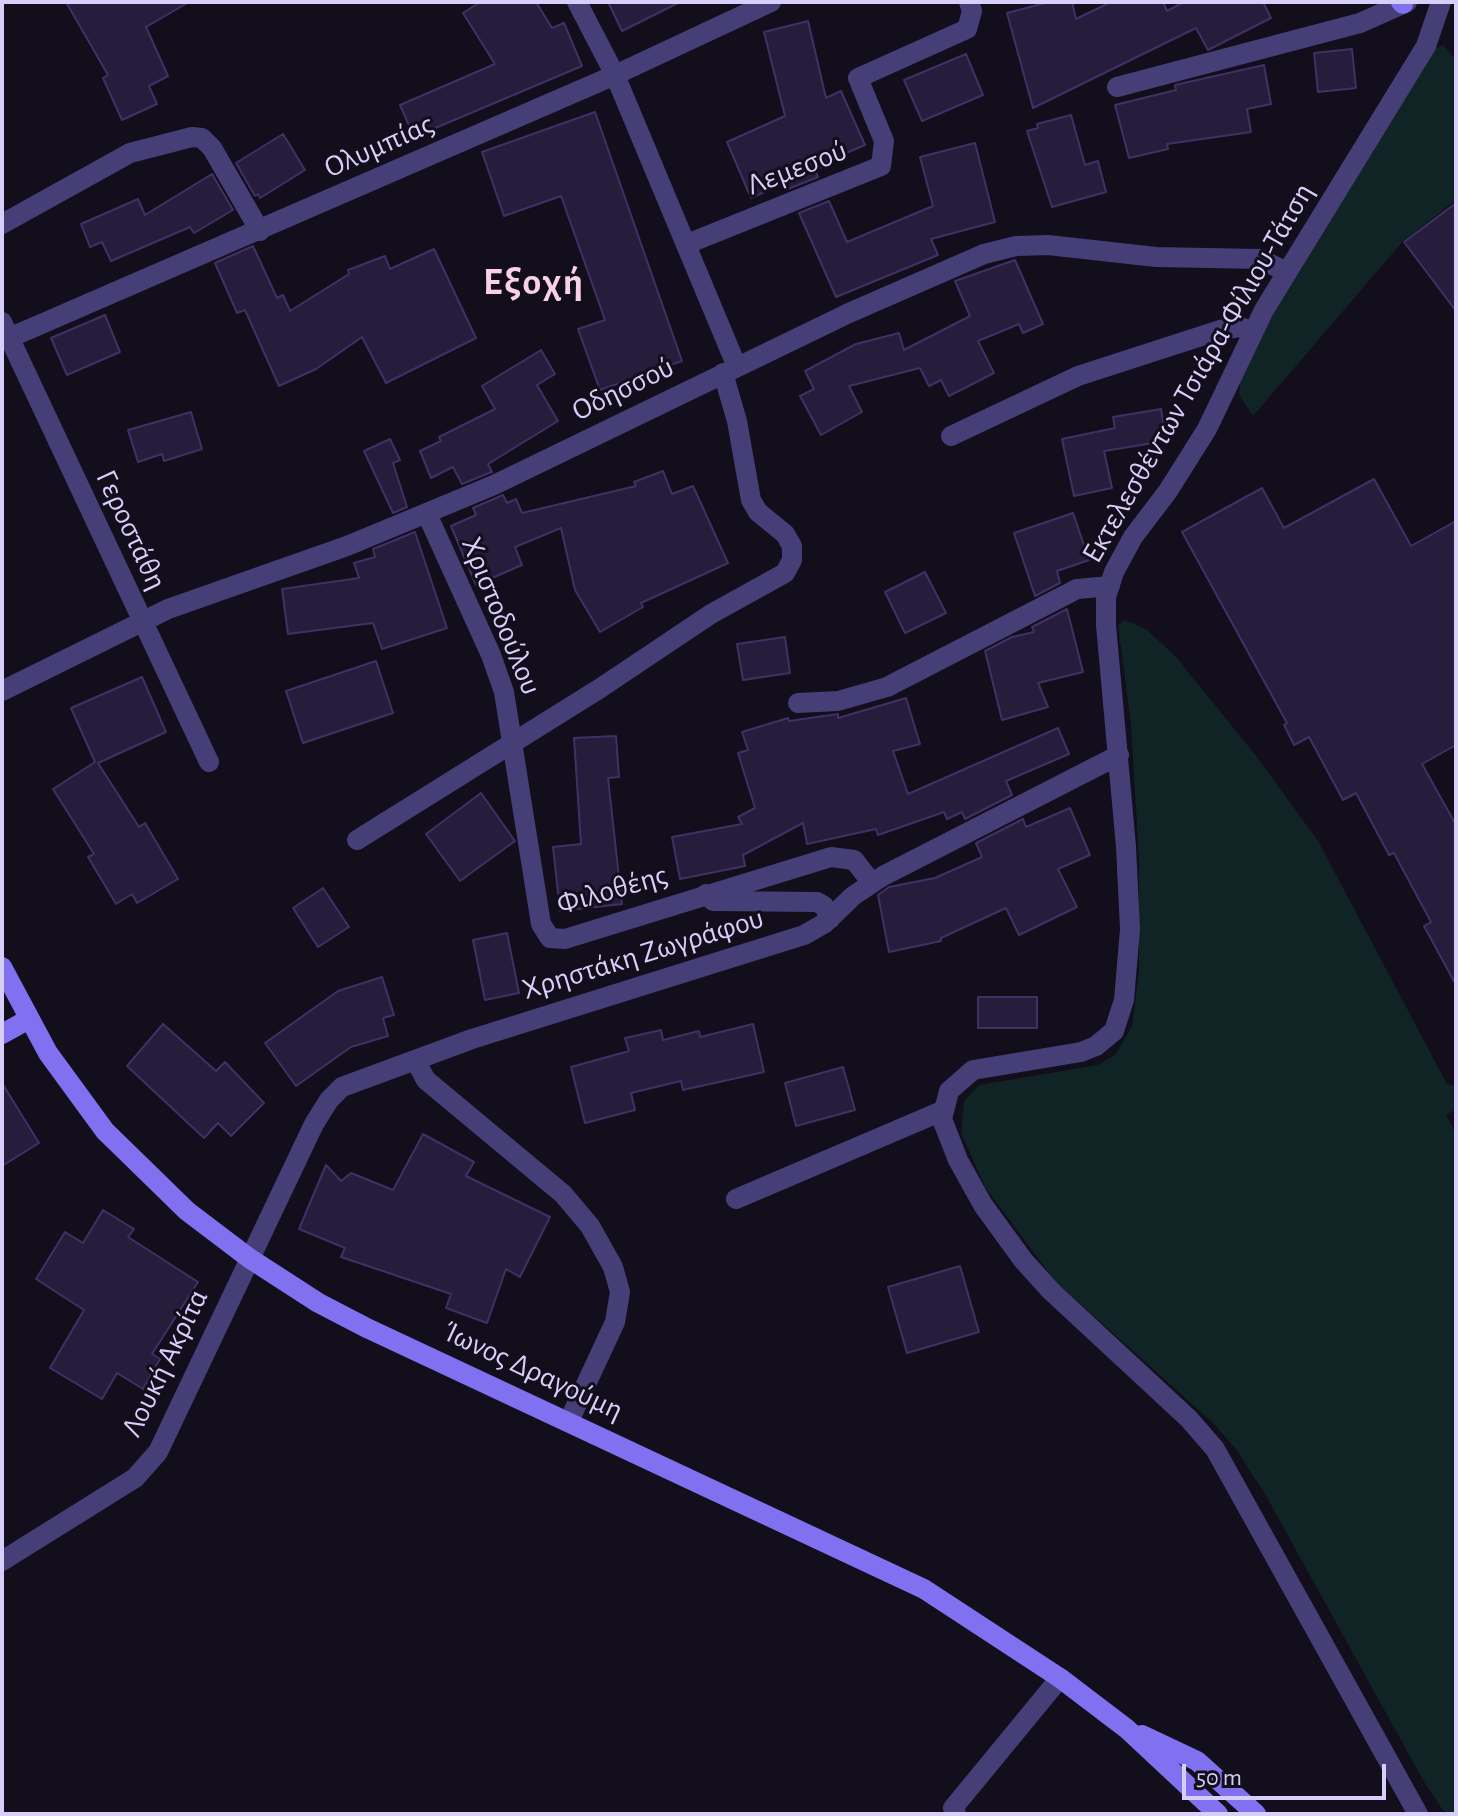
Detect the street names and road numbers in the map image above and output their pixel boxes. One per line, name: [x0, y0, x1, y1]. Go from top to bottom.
street label: Ολυμπίας: [319, 106, 439, 186]
street label: Λεμεσού: [742, 133, 852, 203]
street label: Εκτελεσθέντων Τσιάρα-Φίλιου-Τάτση: [1074, 177, 1322, 569]
street label: Οδησσού: [566, 349, 680, 429]
street label: Γεροστάθη: [88, 464, 174, 596]
street label: Χριστοδούλου: [453, 532, 549, 700]
street label: Φιλοθέης: [553, 857, 671, 923]
street label: Χρηστάκη Ζωγράφου: [518, 900, 768, 1008]
street label: Λουκή Ακρίτα: [114, 1283, 216, 1443]
street label: Ίωνος Δραγούμη: [437, 1314, 629, 1428]

